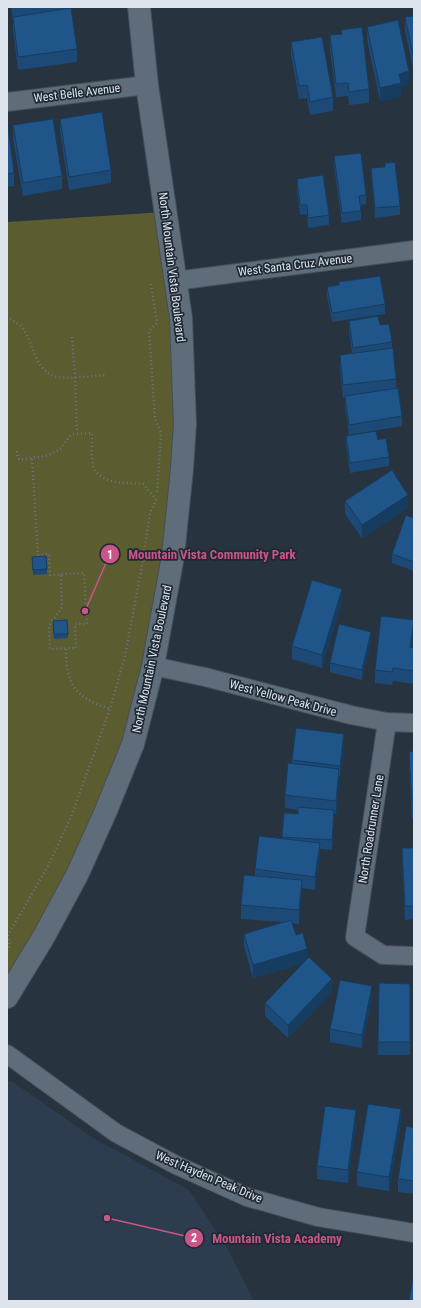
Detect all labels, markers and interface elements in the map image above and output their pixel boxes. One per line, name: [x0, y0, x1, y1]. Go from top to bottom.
street label: West Belle Avenue: [33, 81, 121, 105]
street label: North Mountain Vista Boulevard: [156, 191, 188, 343]
street label: West Santa Cruz Avenue: [237, 251, 353, 279]
callout: Mountain Vista Community Park: [100, 542, 304, 567]
text: Mountain Vista Community Park: [128, 547, 297, 562]
text: 1: [107, 548, 113, 562]
street label: North Mountain Vista Boulevard: [129, 584, 175, 734]
street label: West Yellow Peak Drive: [228, 677, 338, 719]
street label: North Roadrunner Lane: [356, 773, 387, 884]
street label: West Hayden Peak Drive: [154, 1148, 265, 1206]
callout: Mountain Vista Academy: [184, 1225, 350, 1250]
text: 2: [191, 1231, 197, 1245]
text: Mountain Vista Academy: [212, 1231, 342, 1246]

